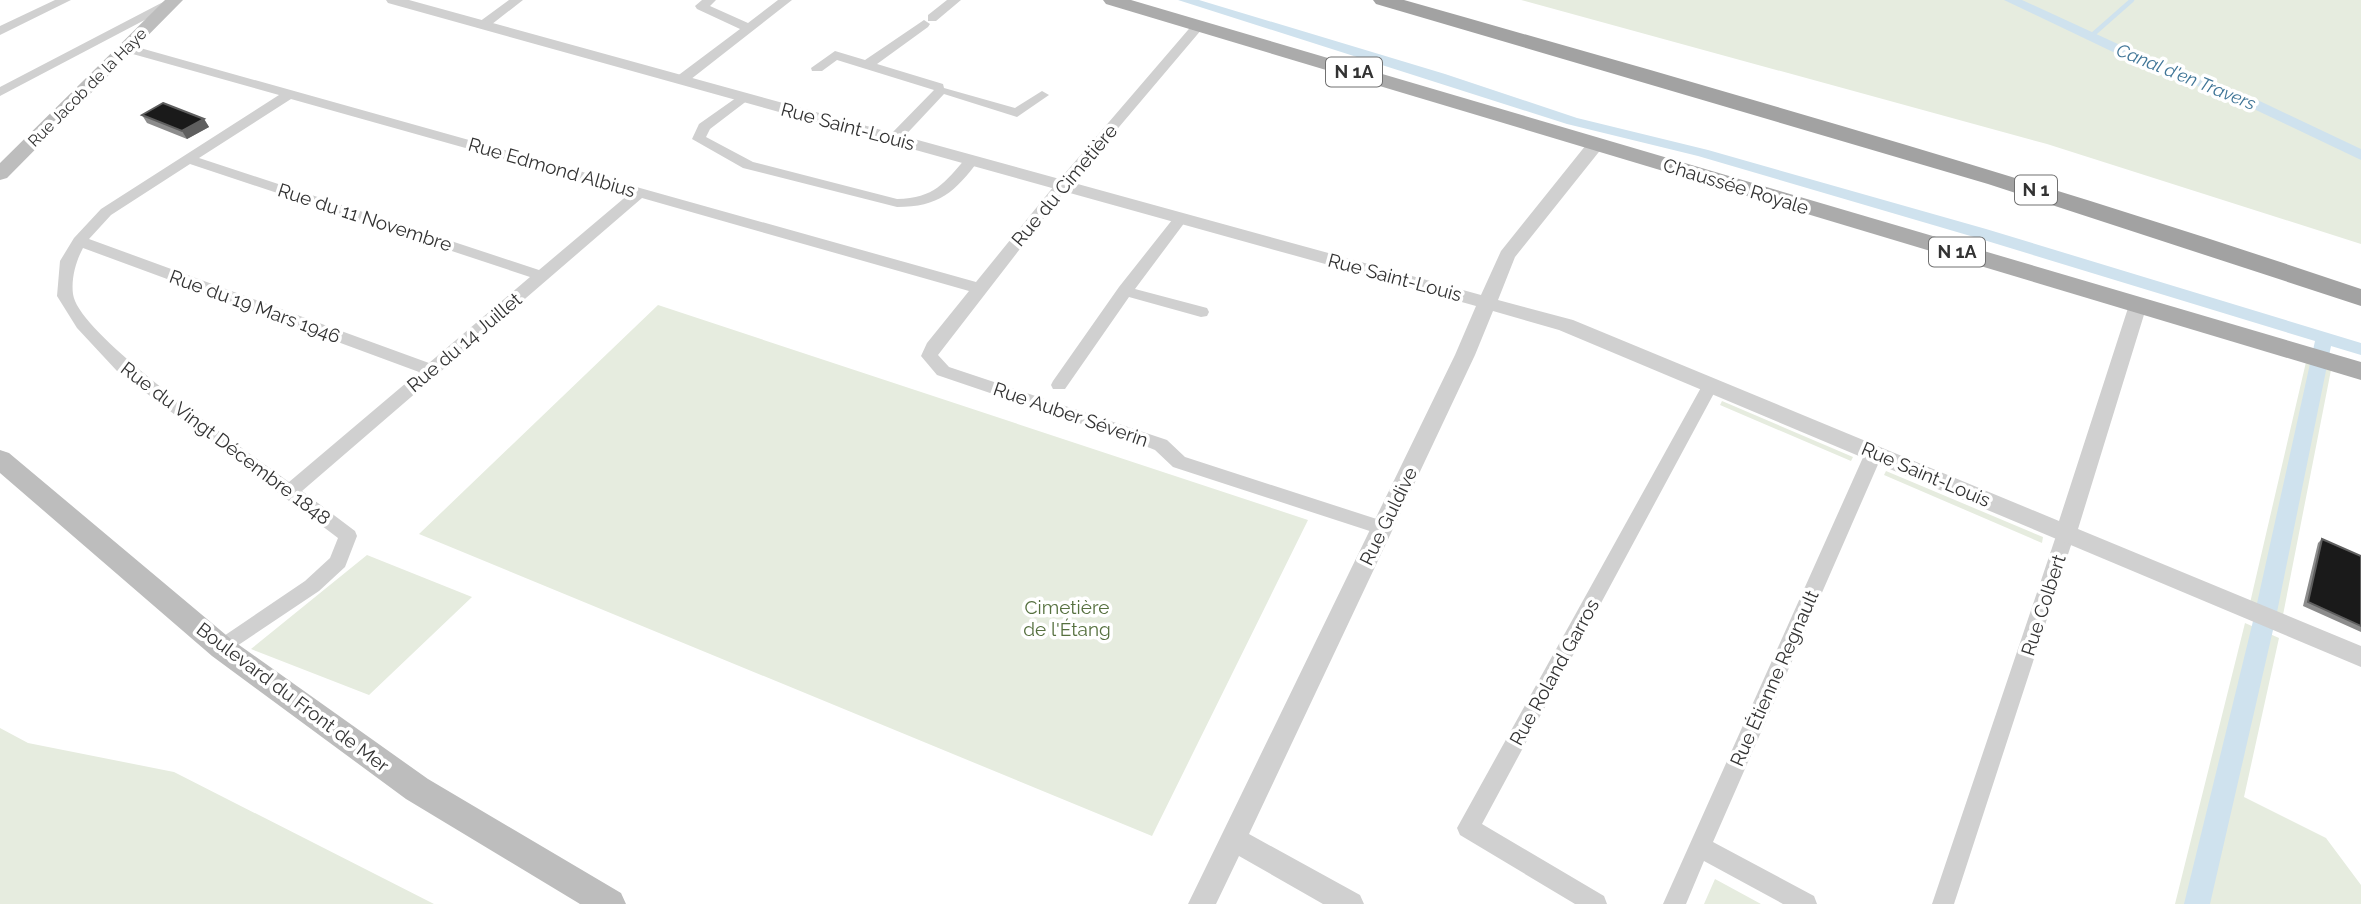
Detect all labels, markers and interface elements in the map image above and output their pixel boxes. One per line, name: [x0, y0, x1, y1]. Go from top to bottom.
street label: Rue Jacob de la Haye: [24, 24, 151, 151]
water label: Canal d'en Travers: [2113, 39, 2259, 114]
road number: N 1A: [1326, 58, 1382, 86]
street label: Rue Saint-Louis: [779, 98, 917, 154]
street label: Rue du Cimetière: [1007, 120, 1121, 250]
street label: Rue Edmond Albius: [466, 133, 638, 201]
street label: Chaussée Royale: [1661, 153, 1811, 219]
road number: N 1: [2015, 176, 2057, 204]
street label: Rue du 11 Novembre: [275, 178, 455, 256]
road number: N 1A: [1929, 238, 1985, 266]
street label: Rue Saint-Louis: [1326, 249, 1464, 305]
street label: Rue du 19 Mars 1946: [167, 265, 343, 347]
street label: Rue du 14 Juillet: [402, 287, 526, 396]
street label: Rue du Vingt Décembre 1848: [117, 357, 335, 529]
street label: Rue Auber Séverin: [991, 377, 1151, 451]
street label: Rue Saint-Louis: [1858, 437, 1994, 511]
street label: Rue Guldive: [1355, 463, 1421, 569]
street label: Rue Colbert: [2016, 551, 2070, 658]
street label: Rue Étienne Regnault: [1725, 586, 1823, 769]
street label: Rue Roland Garros: [1505, 595, 1603, 749]
park label: Cimetière de l'Étang: [1023, 596, 1111, 640]
street label: Boulevard du Front de Mer: [193, 617, 394, 777]

